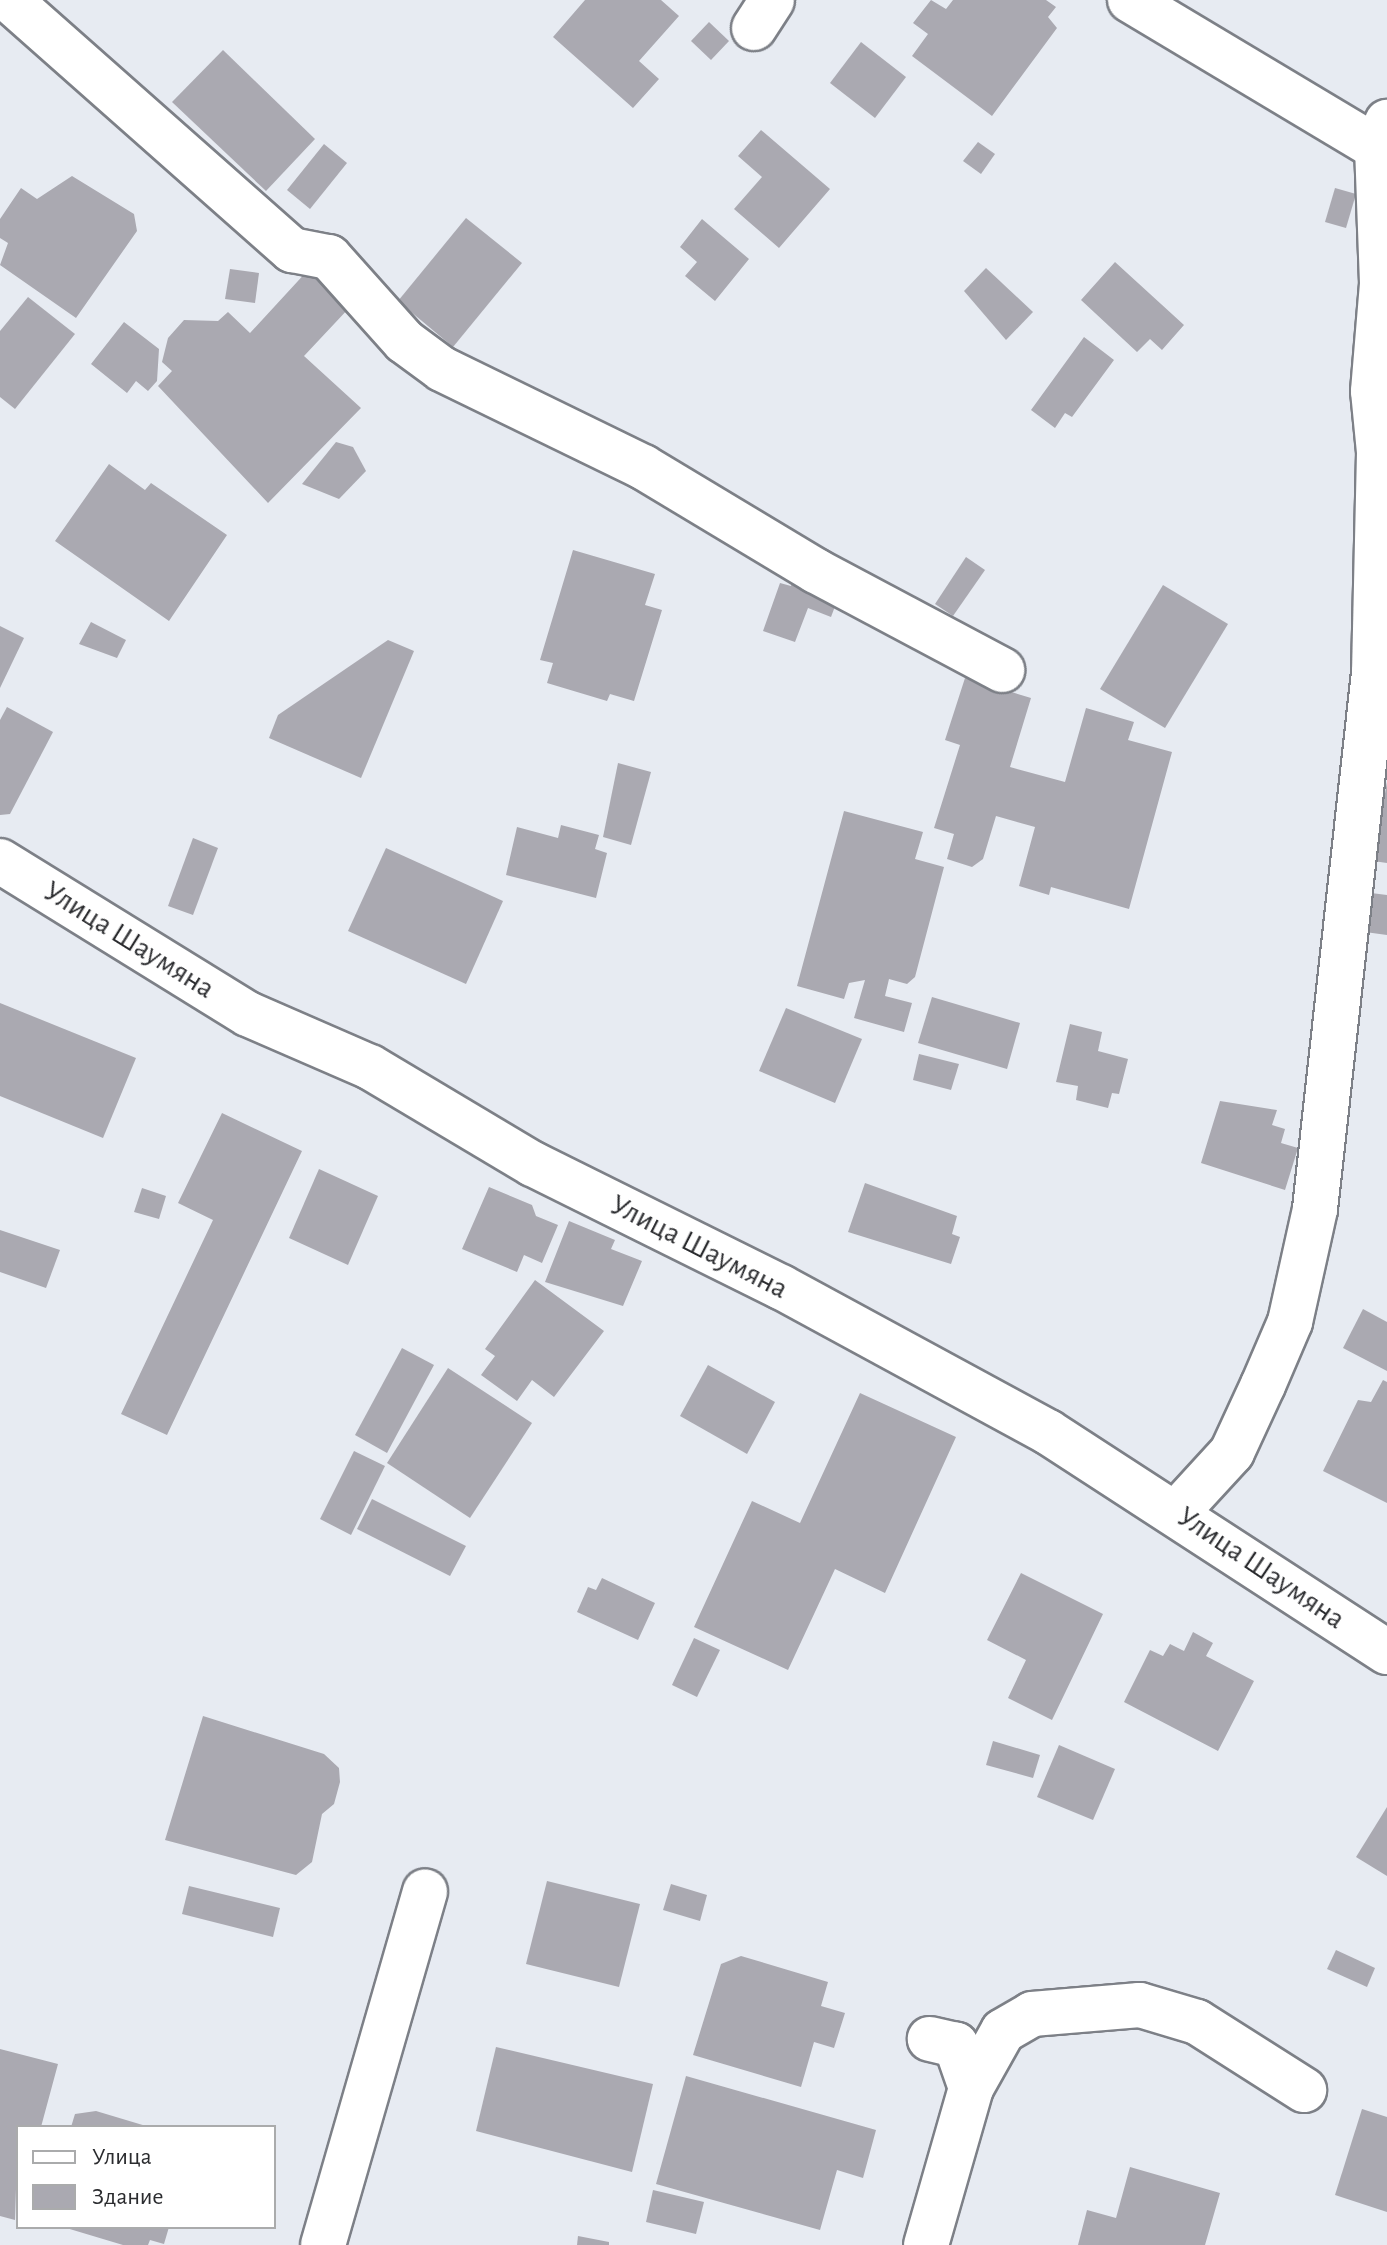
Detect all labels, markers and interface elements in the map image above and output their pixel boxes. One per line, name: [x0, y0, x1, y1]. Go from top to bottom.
street label: Улица Шаумяна: [37, 873, 221, 1007]
street label: Улица Шаумяна: [604, 1187, 794, 1307]
street label: Улица Шаумяна: [1170, 1499, 1352, 1637]
legend: [16, 2125, 276, 2229]
text: Улица: [92, 2145, 152, 2169]
text: Здание: [92, 2185, 163, 2209]

